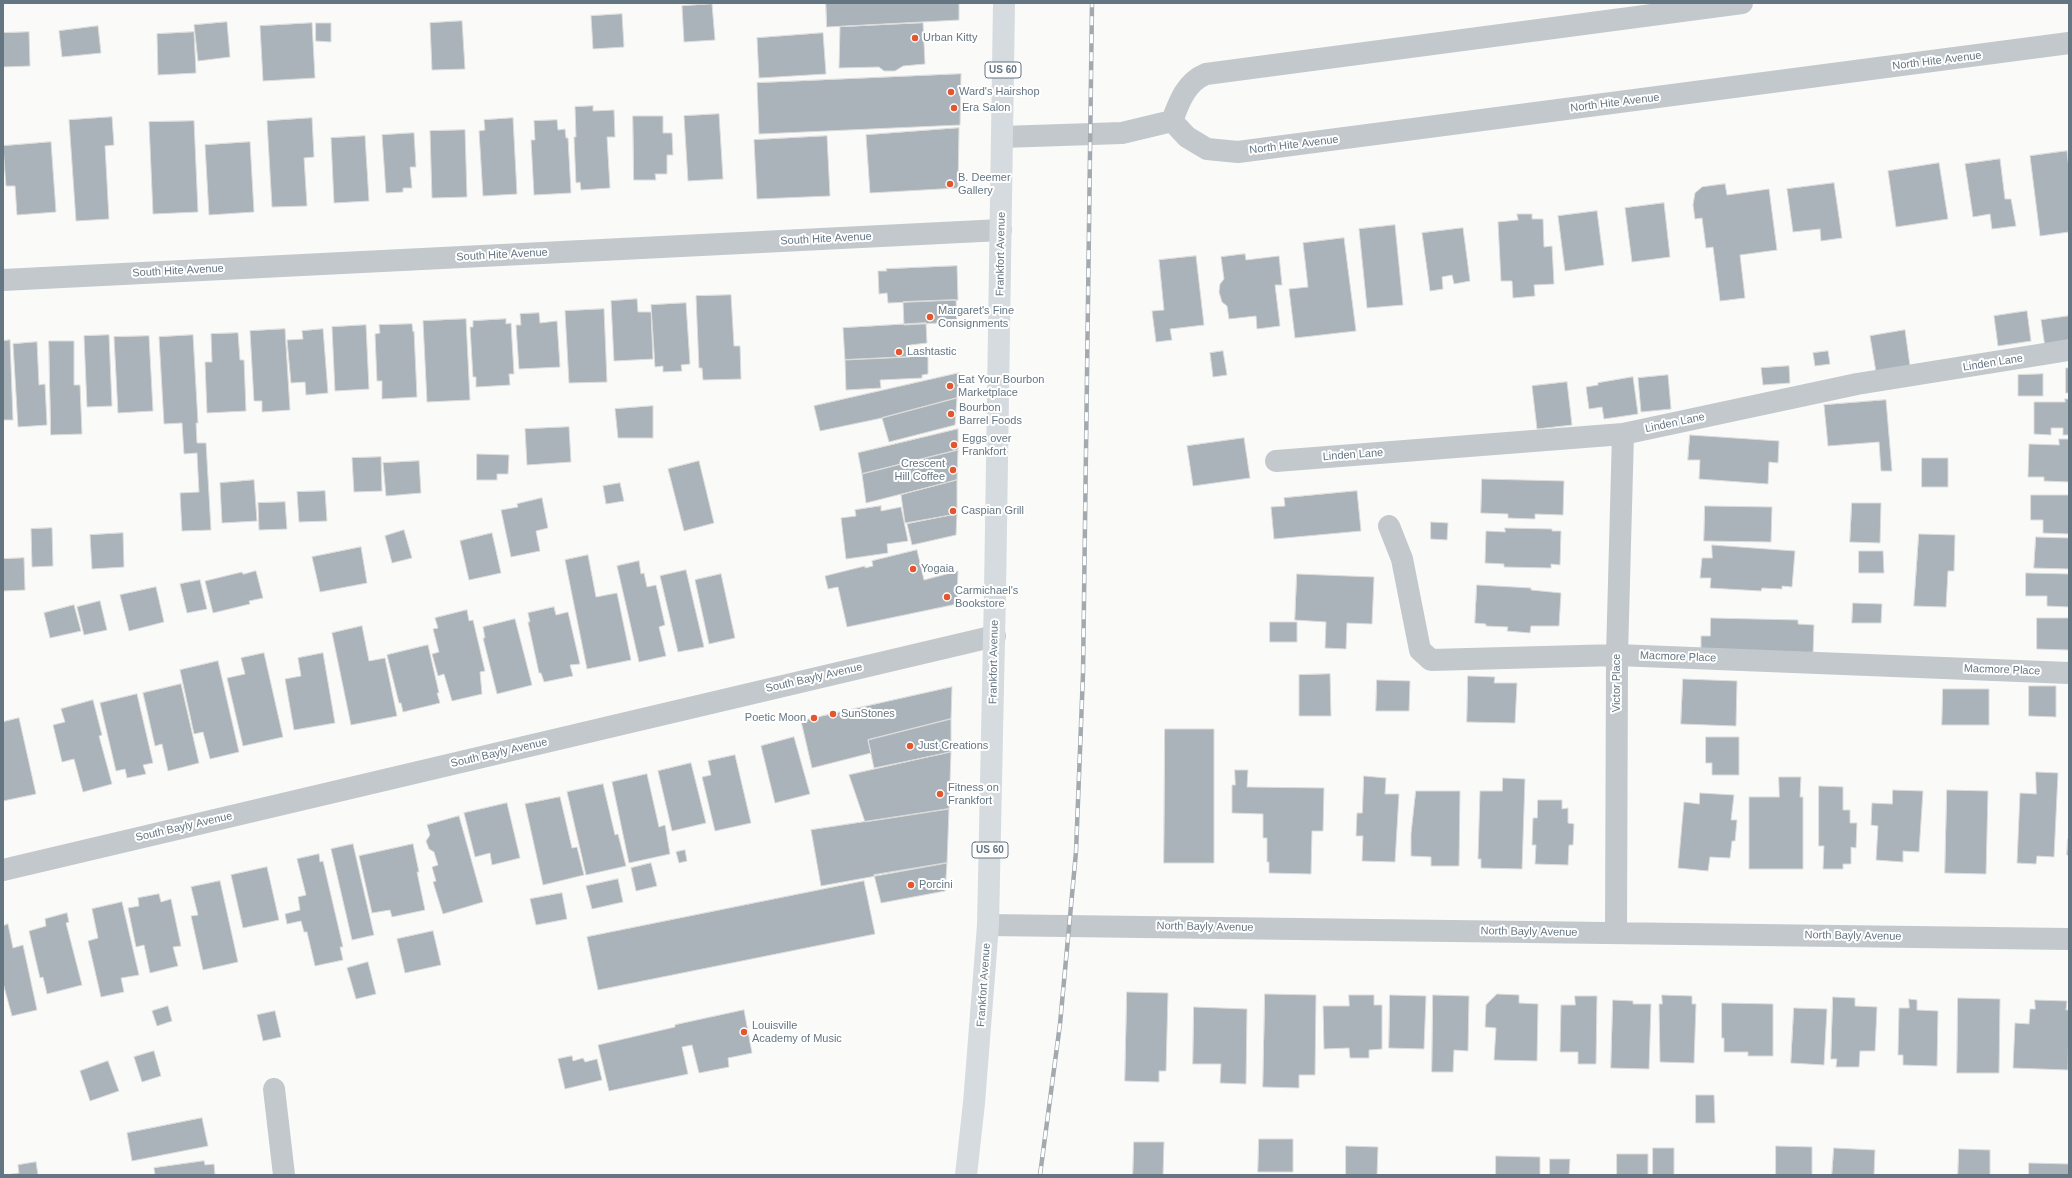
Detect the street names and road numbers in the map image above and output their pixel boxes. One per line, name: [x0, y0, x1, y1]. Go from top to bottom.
street label: North Hite Avenue: [1892, 49, 1982, 73]
road number: US 60: [985, 62, 1021, 78]
street label: North Hite Avenue: [1570, 91, 1660, 115]
street label: North Hite Avenue: [1249, 133, 1339, 157]
street label: Frankfort Avenue: [994, 212, 1008, 296]
street label: South Hite Avenue: [780, 230, 872, 248]
street label: South Hite Avenue: [456, 246, 548, 264]
street label: South Hite Avenue: [132, 262, 224, 280]
street label: Linden Lane: [1962, 352, 2024, 374]
street label: Linden Lane: [1644, 410, 1706, 436]
street label: Linden Lane: [1322, 446, 1384, 464]
street label: Frankfort Avenue: [987, 620, 1001, 704]
street label: Macmore Place: [1640, 649, 1716, 665]
street label: Victor Place: [1610, 654, 1624, 712]
street label: South Bayly Avenue: [764, 660, 864, 696]
street label: Macmore Place: [1964, 662, 2040, 678]
street label: South Bayly Avenue: [449, 735, 549, 771]
street label: South Bayly Avenue: [134, 809, 234, 845]
road number: US 60: [972, 842, 1008, 858]
street label: North Bayly Avenue: [1156, 920, 1254, 934]
street label: North Bayly Avenue: [1480, 925, 1578, 939]
street label: North Bayly Avenue: [1804, 929, 1902, 943]
street label: Frankfort Avenue: [974, 943, 994, 1027]

